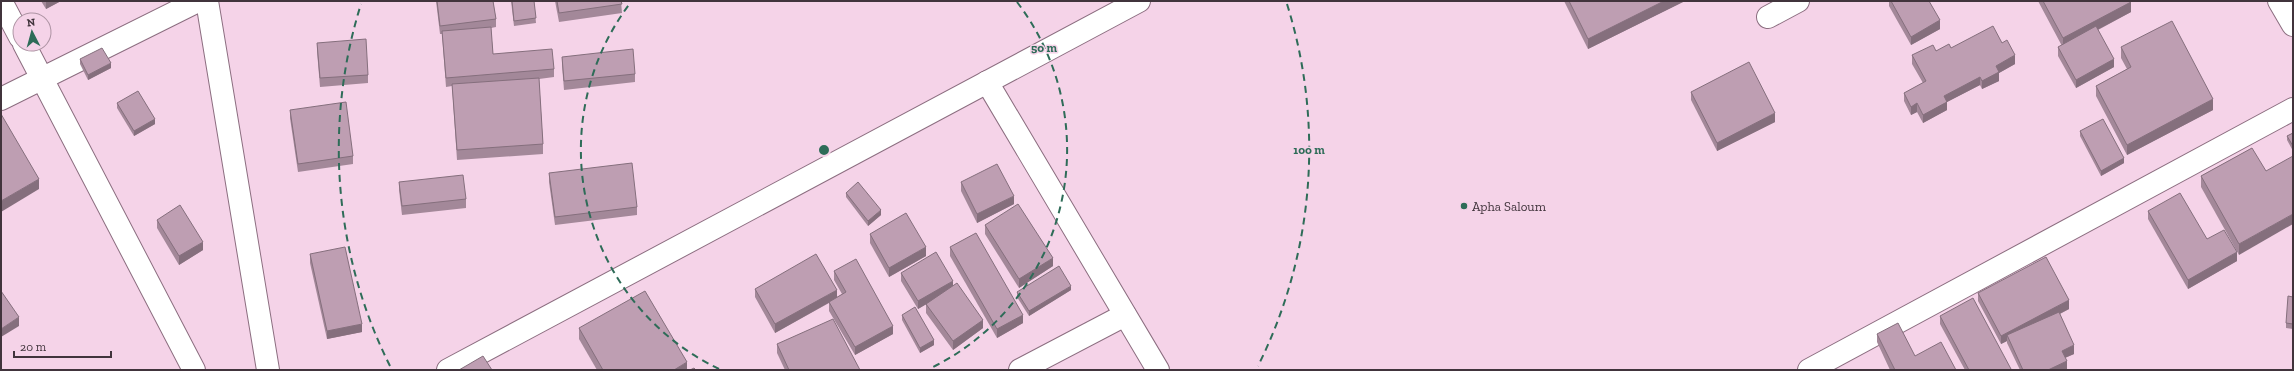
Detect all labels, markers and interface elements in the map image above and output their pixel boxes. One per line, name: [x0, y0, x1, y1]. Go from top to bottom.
north arrow: [12, 12, 52, 52]
text: N: [26, 16, 36, 29]
text: 50 m: [1031, 41, 1057, 55]
centre of rings: [817, 143, 831, 157]
text: 100 m: [1293, 143, 1325, 157]
place label: Apha Saloum: [1472, 199, 1547, 214]
marker: Apha Saloum: [1459, 201, 1469, 211]
scale bar: [14, 333, 111, 359]
text: 20 m: [20, 340, 47, 354]

